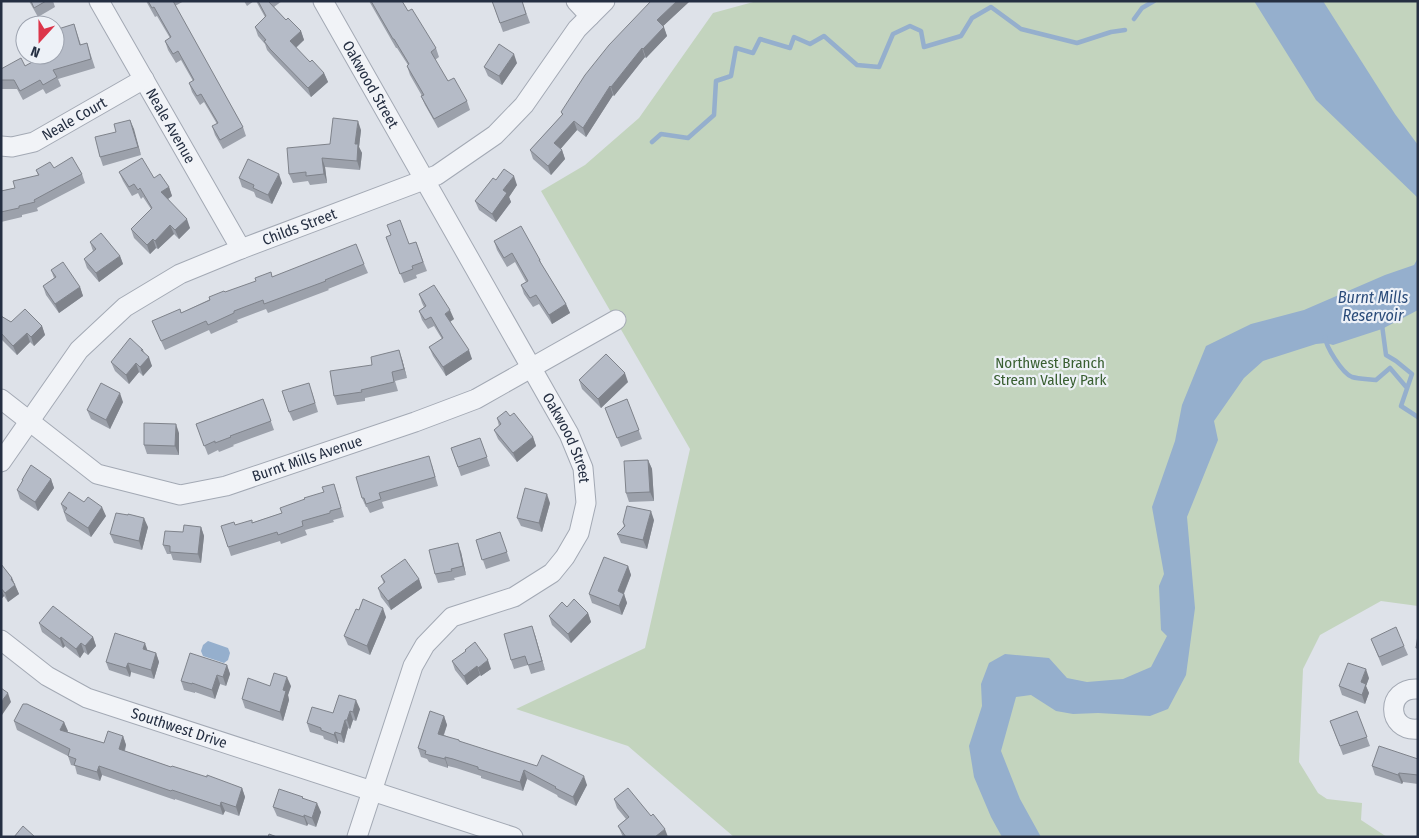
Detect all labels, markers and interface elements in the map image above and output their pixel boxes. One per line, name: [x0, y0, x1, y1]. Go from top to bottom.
north arrow: [15, 15, 65, 65]
street label: Oakwood Street: [338, 38, 402, 131]
text: N: [29, 42, 42, 61]
street label: Neale Avenue: [142, 85, 199, 167]
street label: Neale Court: [39, 93, 110, 145]
street label: Childs Street: [260, 205, 339, 249]
water label: Burnt Mills Reservoir: [1338, 288, 1408, 325]
park label: Northwest Branch Stream Valley Park: [993, 354, 1107, 389]
street label: Oakwood Street: [539, 390, 593, 484]
street label: Burnt Mills Avenue: [250, 432, 365, 486]
street label: Southwest Drive: [129, 704, 229, 752]

